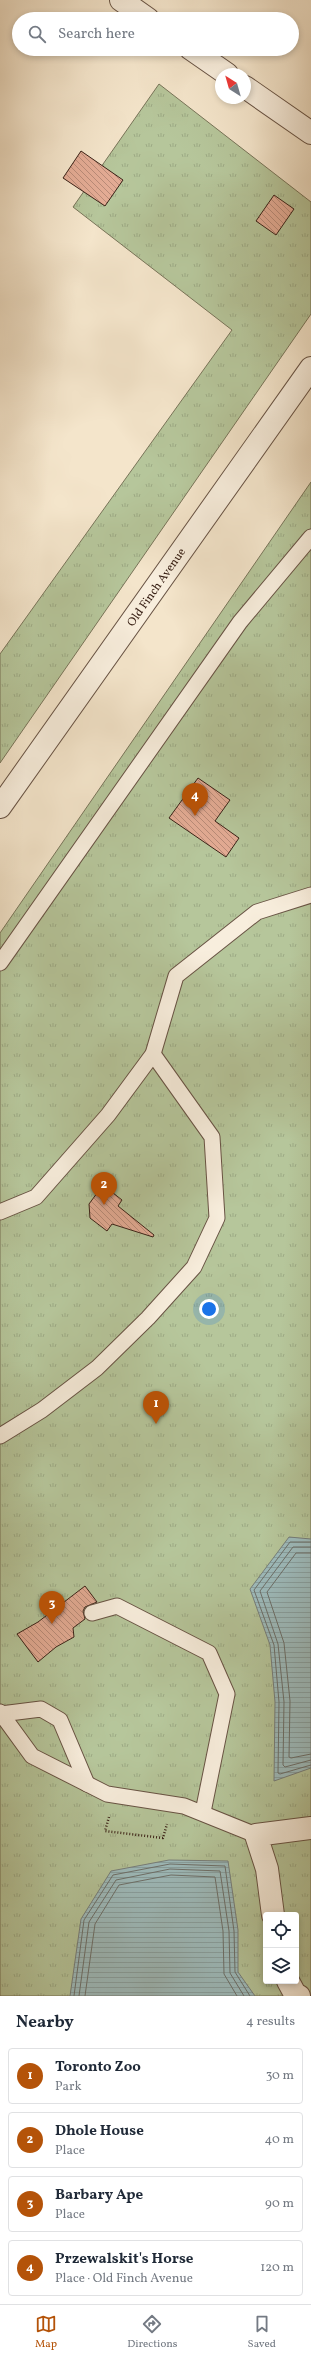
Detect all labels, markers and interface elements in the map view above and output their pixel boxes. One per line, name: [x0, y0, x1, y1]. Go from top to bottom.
search box: [12, 12, 299, 56]
icon: search: [26, 23, 48, 45]
text: Search here: [58, 24, 135, 45]
north arrow: [215, 68, 251, 104]
street label: Old Finch Avenue: [124, 545, 190, 630]
pin: 4: [182, 783, 208, 816]
pin: 2: [91, 1172, 117, 1205]
your location: [199, 1299, 219, 1319]
pin: 1: [143, 1391, 169, 1424]
pin: 3: [39, 1591, 65, 1624]
map controls: [263, 1912, 299, 1984]
button: locate: [263, 1912, 299, 1948]
button: layers: [263, 1948, 299, 1984]
text: Nearby: [16, 2011, 74, 2034]
text: 4 results: [246, 2013, 295, 2031]
text: Toronto Zoo: [55, 2057, 141, 2078]
text: 1: [27, 2067, 33, 2085]
text: 30 m: [266, 2067, 294, 2085]
text: Park: [55, 2078, 82, 2096]
text: Dhole House: [55, 2121, 144, 2142]
text: 2: [27, 2131, 33, 2149]
text: 40 m: [265, 2131, 294, 2149]
text: Place: [55, 2142, 85, 2160]
text: Barbary Ape: [55, 2185, 143, 2206]
text: 3: [27, 2195, 33, 2213]
text: 90 m: [265, 2195, 294, 2213]
text: Place: [55, 2206, 85, 2224]
text: Przewalskit's Horse: [55, 2249, 194, 2270]
text: 4: [26, 2259, 34, 2277]
text: 120 m: [260, 2259, 294, 2277]
text: Place · Old Finch Avenue: [55, 2270, 193, 2288]
tab: Map: [35, 2313, 57, 2352]
tab: Directions: [127, 2313, 178, 2352]
tab: Saved: [248, 2313, 276, 2352]

